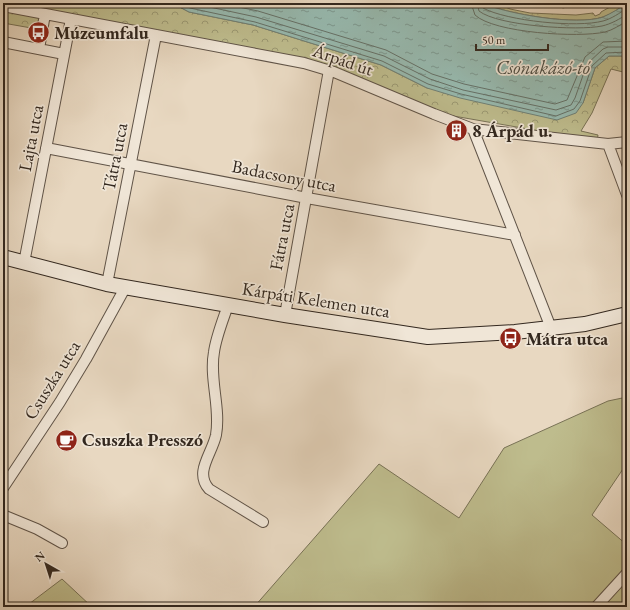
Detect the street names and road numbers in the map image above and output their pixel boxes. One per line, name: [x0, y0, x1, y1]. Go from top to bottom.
street label: Árpád út: [309, 38, 377, 81]
street label: Lajta utca: [13, 102, 48, 173]
street label: Tátra utca: [97, 120, 133, 193]
street label: Badacsony utca: [230, 154, 339, 197]
street label: Fátra utca: [264, 201, 299, 272]
street label: Kárpáti Kelemen utca: [240, 276, 392, 323]
street label: Csuszka utca: [18, 335, 85, 424]

